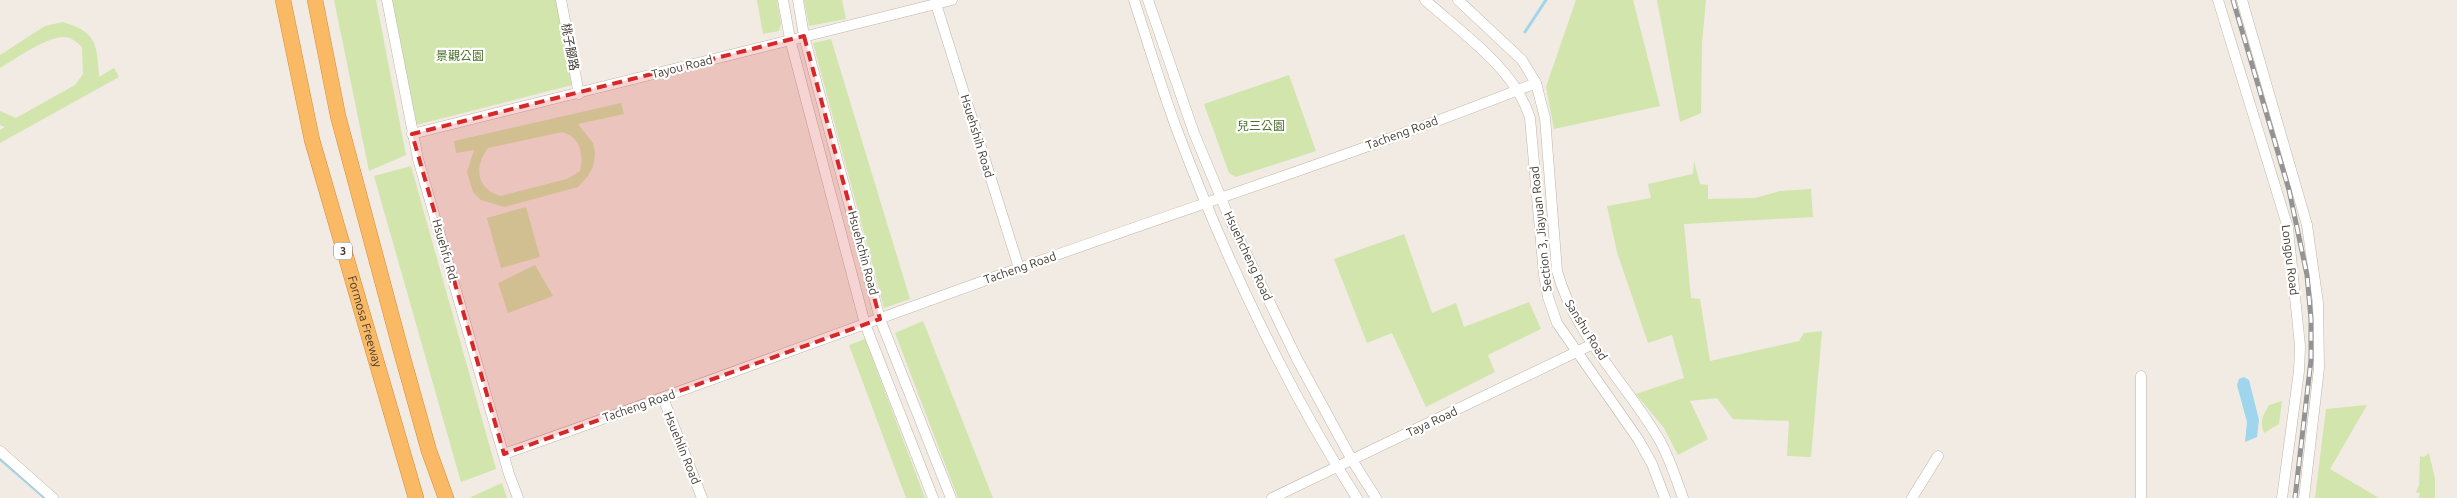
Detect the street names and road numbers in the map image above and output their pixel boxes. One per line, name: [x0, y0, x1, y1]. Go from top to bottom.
street label: 桃子腳路: [560, 22, 581, 72]
street label: Tayou Road: [650, 53, 714, 80]
street label: Hsuehshih Road: [959, 93, 996, 179]
street label: Tacheng Road: [1364, 113, 1440, 152]
street label: Section 3, Jiayuan Road: [1527, 166, 1554, 293]
street label: Hsuehchin Road: [846, 209, 881, 296]
street label: Hsuehcheng Road: [1222, 209, 1275, 303]
street label: Hsuehfu Rd.: [430, 218, 461, 284]
street label: Longpu Road: [2280, 224, 2301, 296]
road number: 3: [334, 242, 352, 260]
street label: Tacheng Road: [982, 249, 1058, 286]
street label: Formosa Freeway: [346, 274, 385, 369]
street label: Sanshu Road: [1563, 297, 1610, 362]
street label: Tacheng Road: [601, 387, 677, 424]
street label: Taya Road: [1404, 404, 1459, 439]
street label: Hsuehlin Road: [662, 410, 703, 486]

